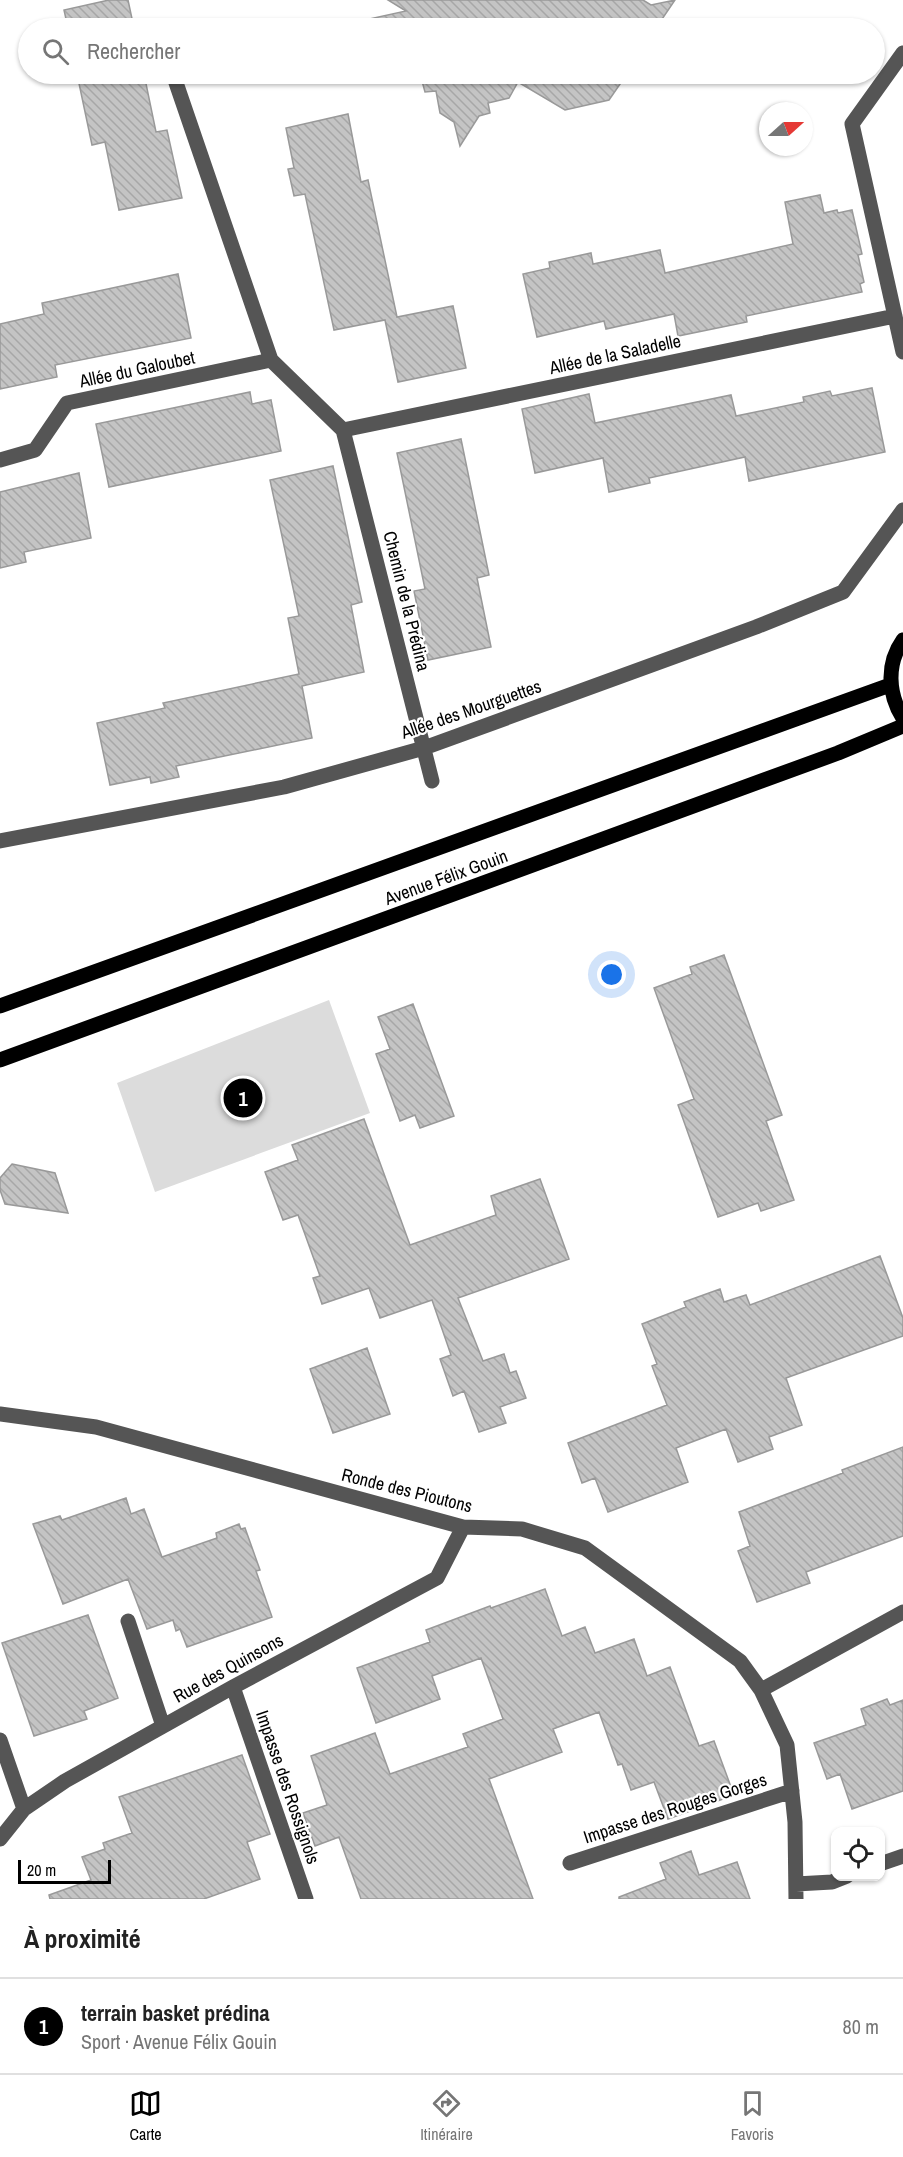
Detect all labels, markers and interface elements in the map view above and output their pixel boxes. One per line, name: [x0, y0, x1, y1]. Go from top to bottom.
search box: [18, 18, 885, 84]
icon: search: [39, 35, 72, 68]
text: Rechercher: [87, 36, 180, 66]
north arrow: [759, 102, 813, 156]
street label: Allée de la Saladelle: [546, 328, 683, 380]
street label: Allée du Galoubet: [76, 345, 197, 394]
street label: Chemin de la Prédina: [378, 528, 436, 674]
street label: Allée des Mourguettes: [397, 673, 545, 745]
street label: Avenue Félix Gouin: [380, 843, 511, 911]
your location: [597, 960, 626, 989]
pin: 1: [224, 1076, 262, 1120]
street label: Ronde des Pioutons: [339, 1462, 475, 1518]
street label: Rue des Quinsons: [168, 1627, 288, 1709]
street label: Impasse des Rossignols: [250, 1707, 326, 1867]
street label: Impasse des Rouges Gorges: [580, 1767, 770, 1849]
map controls: [831, 1827, 885, 1881]
button: locate: [831, 1827, 885, 1881]
scale bar: [18, 1857, 111, 1884]
text: 20 m: [27, 1859, 56, 1881]
text: À proximité: [24, 1921, 141, 1956]
text: terrain basket prédina: [81, 1998, 270, 2028]
text: 1: [39, 2013, 48, 2040]
text: 80 m: [843, 2013, 879, 2040]
text: Sport · Avenue Félix Gouin: [81, 2028, 277, 2055]
tab: Carte: [129, 2087, 162, 2145]
tab: Itinéraire: [420, 2087, 473, 2145]
tab: Favoris: [731, 2087, 774, 2145]

